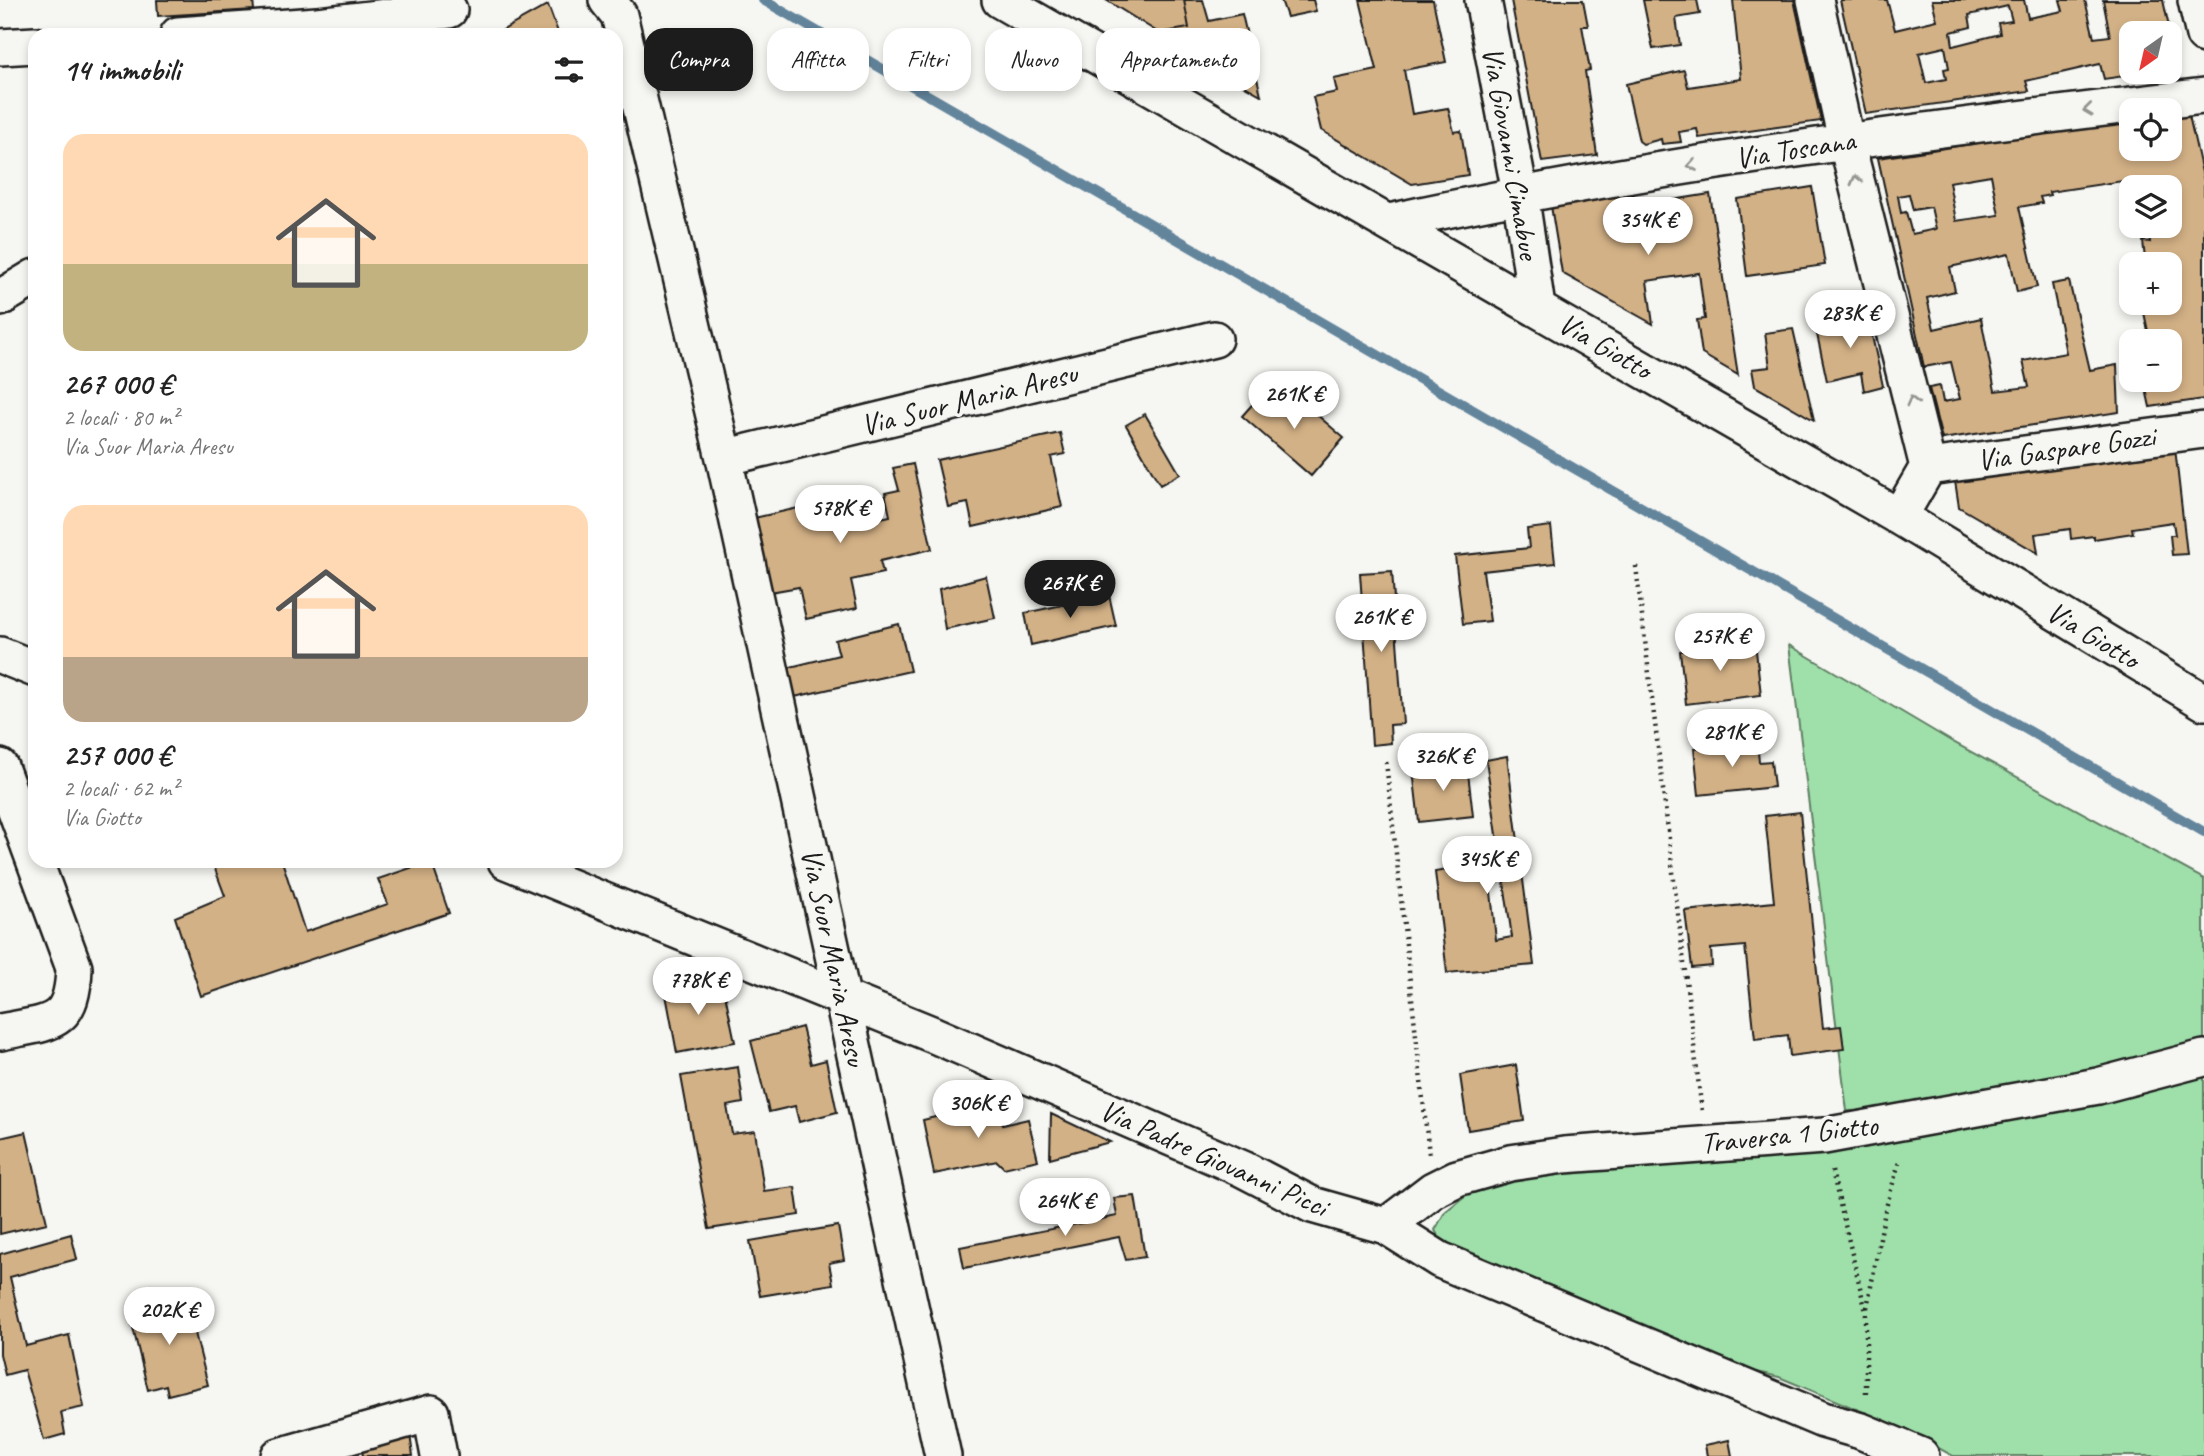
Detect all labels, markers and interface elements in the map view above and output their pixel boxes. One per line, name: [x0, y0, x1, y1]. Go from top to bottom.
north arrow: [2119, 21, 2182, 84]
map controls: [2119, 21, 2182, 392]
chip: Compra: [644, 28, 753, 91]
chip: Affitta: [767, 28, 869, 91]
chip: Filtri: [883, 28, 971, 91]
chip: Nuovo: [985, 28, 1082, 91]
chip: Appartamento: [1096, 28, 1260, 91]
street label: Via Giovanni Cimabue: [1474, 44, 1549, 264]
text: 14 immobili: [63, 51, 180, 89]
icon: filters: [550, 51, 588, 89]
button: locate: [2119, 98, 2182, 161]
one-way arrow: [2082, 103, 2093, 118]
street label: Via Toscana: [1732, 120, 1859, 177]
one-way arrow: [1687, 157, 1698, 172]
one-way arrow: [1850, 174, 1864, 186]
button: layers: [2119, 175, 2182, 238]
icon: home: [263, 180, 389, 306]
pin: 354K €: [1591, 198, 1705, 257]
text: 354K €: [1619, 205, 1677, 234]
button: +: [2119, 252, 2182, 315]
pin: 283K €: [1793, 290, 1907, 350]
text: 283K €: [1821, 298, 1879, 327]
street label: Via Giotto: [1552, 304, 1661, 389]
button: −: [2119, 329, 2182, 392]
street label: Via Suor Maria Aresu: [857, 353, 1083, 444]
text: 267 000 €: [63, 365, 173, 403]
pin: 261K €: [1237, 372, 1351, 431]
text: 261K €: [1264, 379, 1324, 408]
one-way arrow: [1906, 395, 1920, 407]
text: 2 locali · 80 m²: [63, 403, 178, 432]
street label: Via Gaspare Gozzi: [1975, 416, 2161, 479]
text: Via Suor Maria Aresu: [63, 432, 233, 461]
pin: 578K €: [783, 486, 897, 545]
text: 578K €: [811, 493, 869, 522]
icon: home: [263, 551, 389, 677]
pin: 267K €: [1013, 560, 1127, 620]
text: 267K €: [1040, 568, 1100, 597]
street label: Via Giotto: [2040, 593, 2149, 679]
pin: 261K €: [1324, 594, 1438, 654]
text: 261K €: [1351, 602, 1411, 631]
pin: 257K €: [1663, 614, 1777, 673]
text: 257K €: [1691, 621, 1749, 650]
pin: 281K €: [1675, 710, 1789, 769]
text: 281K €: [1703, 717, 1761, 746]
pin: 326K €: [1386, 734, 1500, 793]
text: 257 000 €: [63, 736, 171, 774]
text: 326K €: [1413, 741, 1473, 770]
text: 2 locali · 62 m²: [63, 774, 178, 803]
text: Via Giotto: [63, 803, 141, 832]
pin: 345K €: [1430, 836, 1544, 896]
text: 345K €: [1458, 844, 1516, 873]
street label: Via Suor Maria Aresu: [792, 845, 876, 1071]
pin: 778K €: [641, 958, 755, 1017]
text: 778K €: [669, 965, 727, 994]
pin: 306K €: [921, 1080, 1035, 1140]
text: 306K €: [948, 1088, 1008, 1117]
street label: Via Padre Giovanni Picci: [1094, 1091, 1337, 1227]
street label: Traversa 1 Giotto: [1699, 1106, 1881, 1162]
pin: 264K €: [1008, 1178, 1122, 1238]
text: 264K €: [1035, 1186, 1095, 1215]
pin: 202K €: [112, 1288, 226, 1347]
text: 202K €: [140, 1295, 198, 1324]

